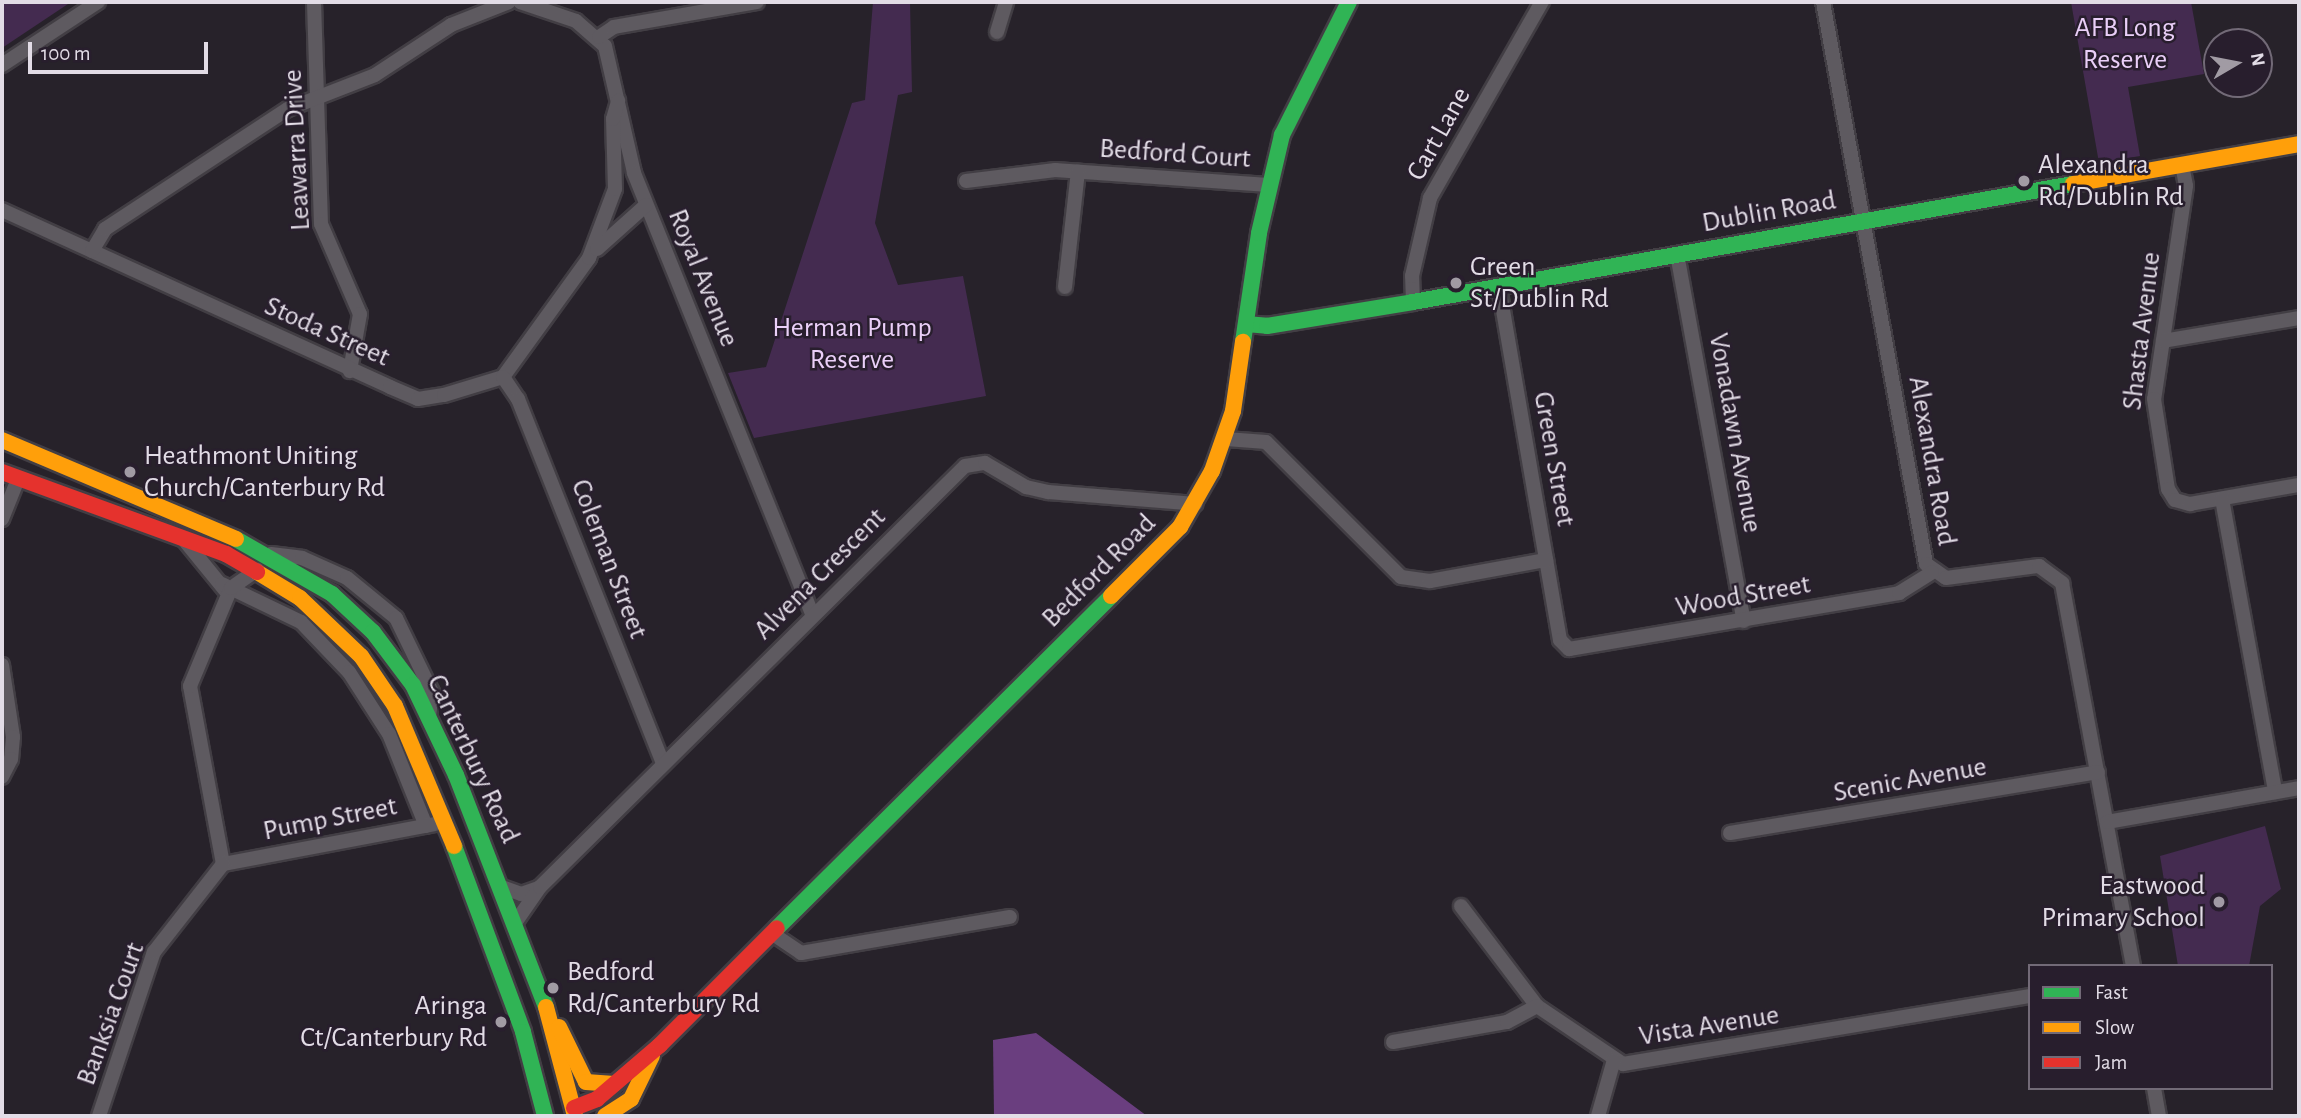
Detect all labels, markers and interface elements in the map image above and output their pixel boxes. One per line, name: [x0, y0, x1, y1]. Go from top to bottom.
park label: AFB Long Reserve: [2075, 11, 2175, 77]
scale bar: [32, 28, 212, 72]
north arrow: [2203, 28, 2273, 98]
text: 100 m: [41, 43, 91, 64]
text: N: [2247, 51, 2268, 68]
street label: Leawarra Drive: [276, 69, 318, 231]
street label: Cart Lane: [1400, 81, 1478, 187]
street label: Bedford Court: [1098, 132, 1252, 176]
place label: Alexandra Rd/Dublin Rd: [2038, 148, 2184, 214]
marker: Alexandra Rd/Dublin Rd: [2016, 173, 2032, 189]
street label: Dublin Road: [1700, 184, 1838, 240]
street label: Royal Avenue: [660, 204, 746, 352]
place label: Green St/Dublin Rd: [1470, 250, 1609, 316]
street label: Shasta Avenue: [2116, 250, 2168, 412]
marker: Green St/Dublin Rd: [1448, 275, 1464, 291]
street label: Stoda Street: [259, 290, 395, 374]
park label: Herman Pump Reserve: [772, 311, 932, 377]
street label: Vonadawn Avenue: [1701, 331, 1769, 535]
street label: Alexandra Road: [1901, 374, 1963, 548]
street label: Green Street: [1526, 389, 1582, 529]
place label: Heathmont Uniting Church/Canterbury Rd: [144, 439, 385, 505]
marker: Heathmont Uniting Church/Canterbury Rd: [122, 464, 138, 480]
street label: Coleman Street: [563, 475, 655, 643]
street label: Alvena Crescent: [747, 501, 893, 647]
street label: Bedford Road: [1035, 507, 1163, 635]
street label: Wood Street: [1673, 568, 1813, 624]
street label: Canterbury Road: [419, 669, 527, 849]
street label: Scenic Avenue: [1831, 750, 1989, 810]
street label: Pump Street: [260, 790, 400, 848]
place label: Eastwood Primary School: [2042, 869, 2205, 935]
marker: Eastwood Primary School: [2211, 894, 2227, 910]
street label: Banksia Court: [70, 938, 152, 1090]
place label: Bedford Rd/Canterbury Rd: [567, 955, 760, 1021]
legend: [2028, 964, 2273, 1090]
marker: Bedford Rd/Canterbury Rd: [545, 980, 561, 996]
text: Fast: [2095, 982, 2128, 1003]
place label: Aringa Ct/Canterbury Rd: [300, 989, 487, 1055]
street label: Vista Avenue: [1637, 998, 1781, 1054]
marker: Aringa Ct/Canterbury Rd: [493, 1014, 509, 1030]
text: Slow: [2095, 1017, 2134, 1038]
text: Jam: [2095, 1052, 2127, 1073]

